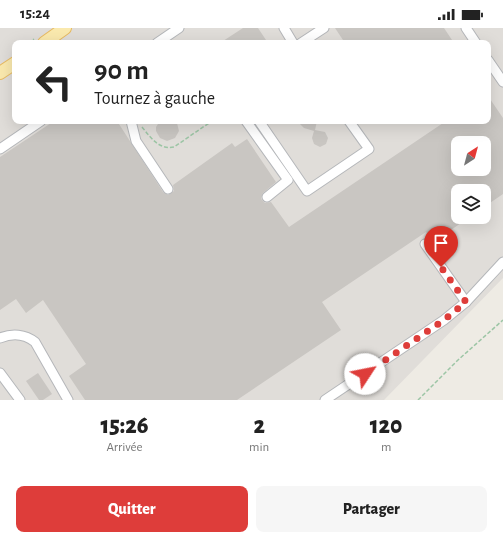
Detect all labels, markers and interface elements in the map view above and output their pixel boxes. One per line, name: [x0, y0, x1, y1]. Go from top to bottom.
text: 15:24: [20, 6, 50, 21]
icon: left: [28, 56, 80, 108]
text: 90 m: [94, 57, 149, 85]
text: Tournez à gauche: [94, 90, 215, 108]
north arrow: [451, 136, 491, 176]
map controls: [451, 136, 491, 224]
button: layers: [451, 184, 491, 224]
pin: [424, 226, 458, 267]
icon: arrive: [430, 232, 452, 254]
position arrow: [344, 353, 386, 395]
text: 15:26: [100, 414, 149, 438]
text: 2: [253, 414, 265, 438]
text: 120: [370, 414, 403, 438]
text: Arrivée: [106, 441, 143, 454]
text: min: [249, 441, 269, 454]
text: m: [381, 441, 391, 454]
button: Quitter: [16, 486, 248, 532]
button: Partager: [256, 486, 487, 532]

